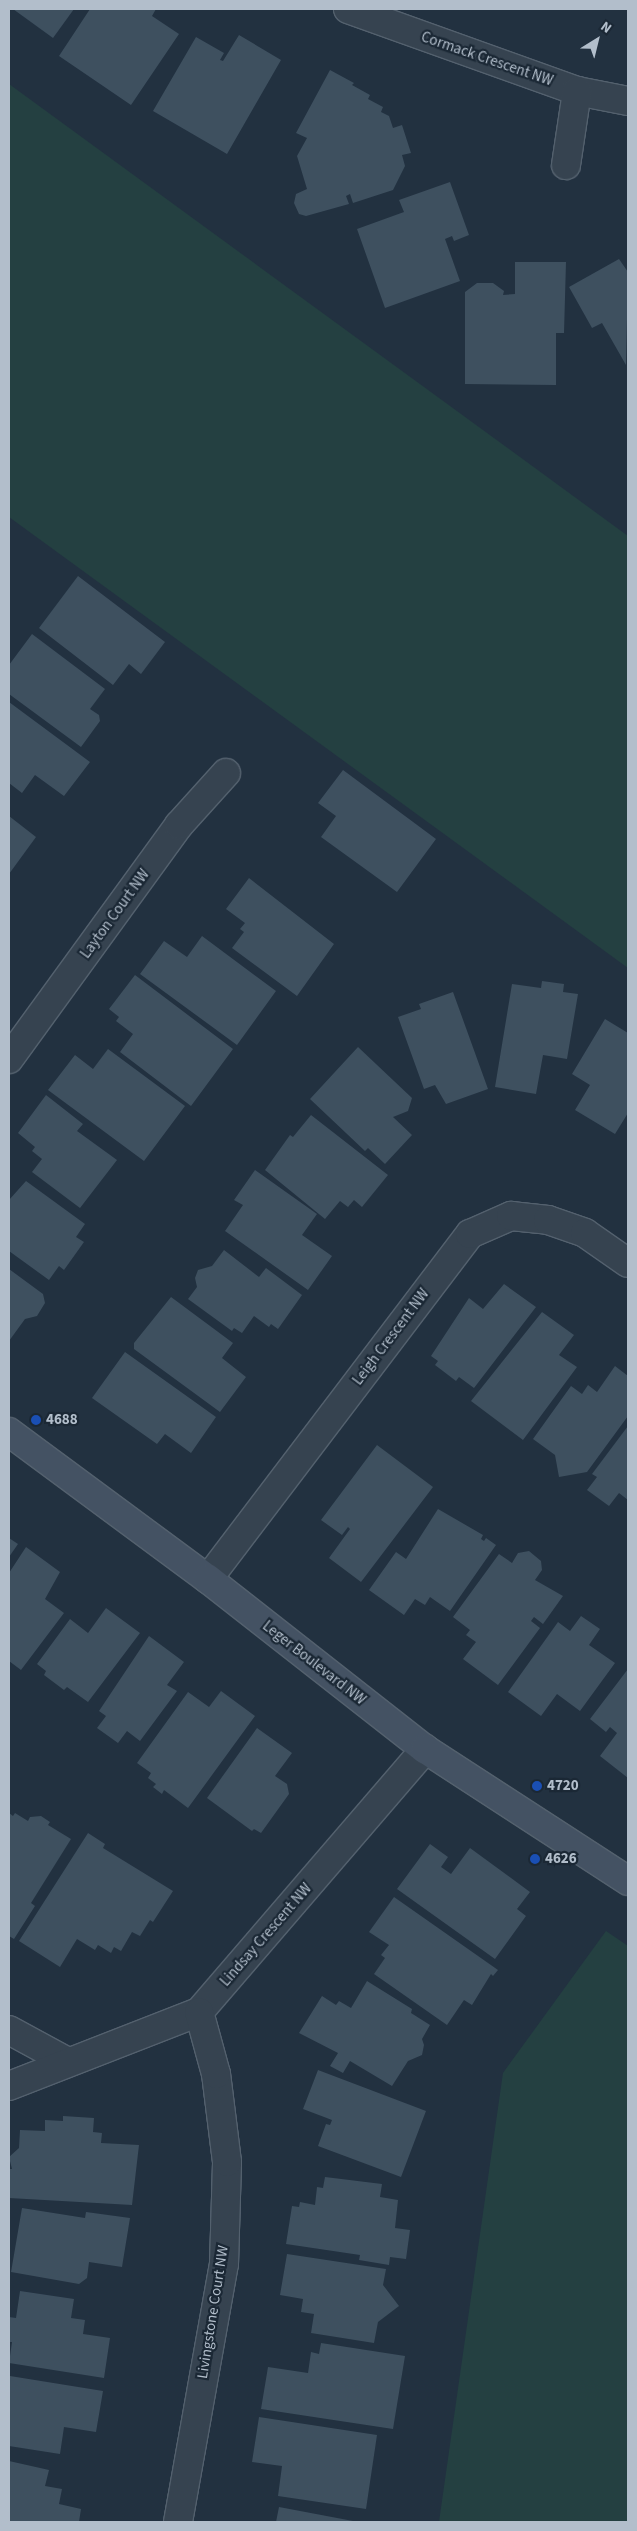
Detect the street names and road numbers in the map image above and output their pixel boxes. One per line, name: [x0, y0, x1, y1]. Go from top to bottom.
street label: Cormack Crescent NW: [419, 28, 555, 90]
street label: Layton Court NW: [77, 866, 153, 962]
street label: Leigh Crescent NW: [349, 1285, 433, 1389]
street label: Leger Boulevard NW: [259, 1617, 369, 1709]
street label: Lindsay Crescent NW: [216, 1880, 316, 1990]
street label: Livingstone Court NW: [194, 2244, 232, 2380]

